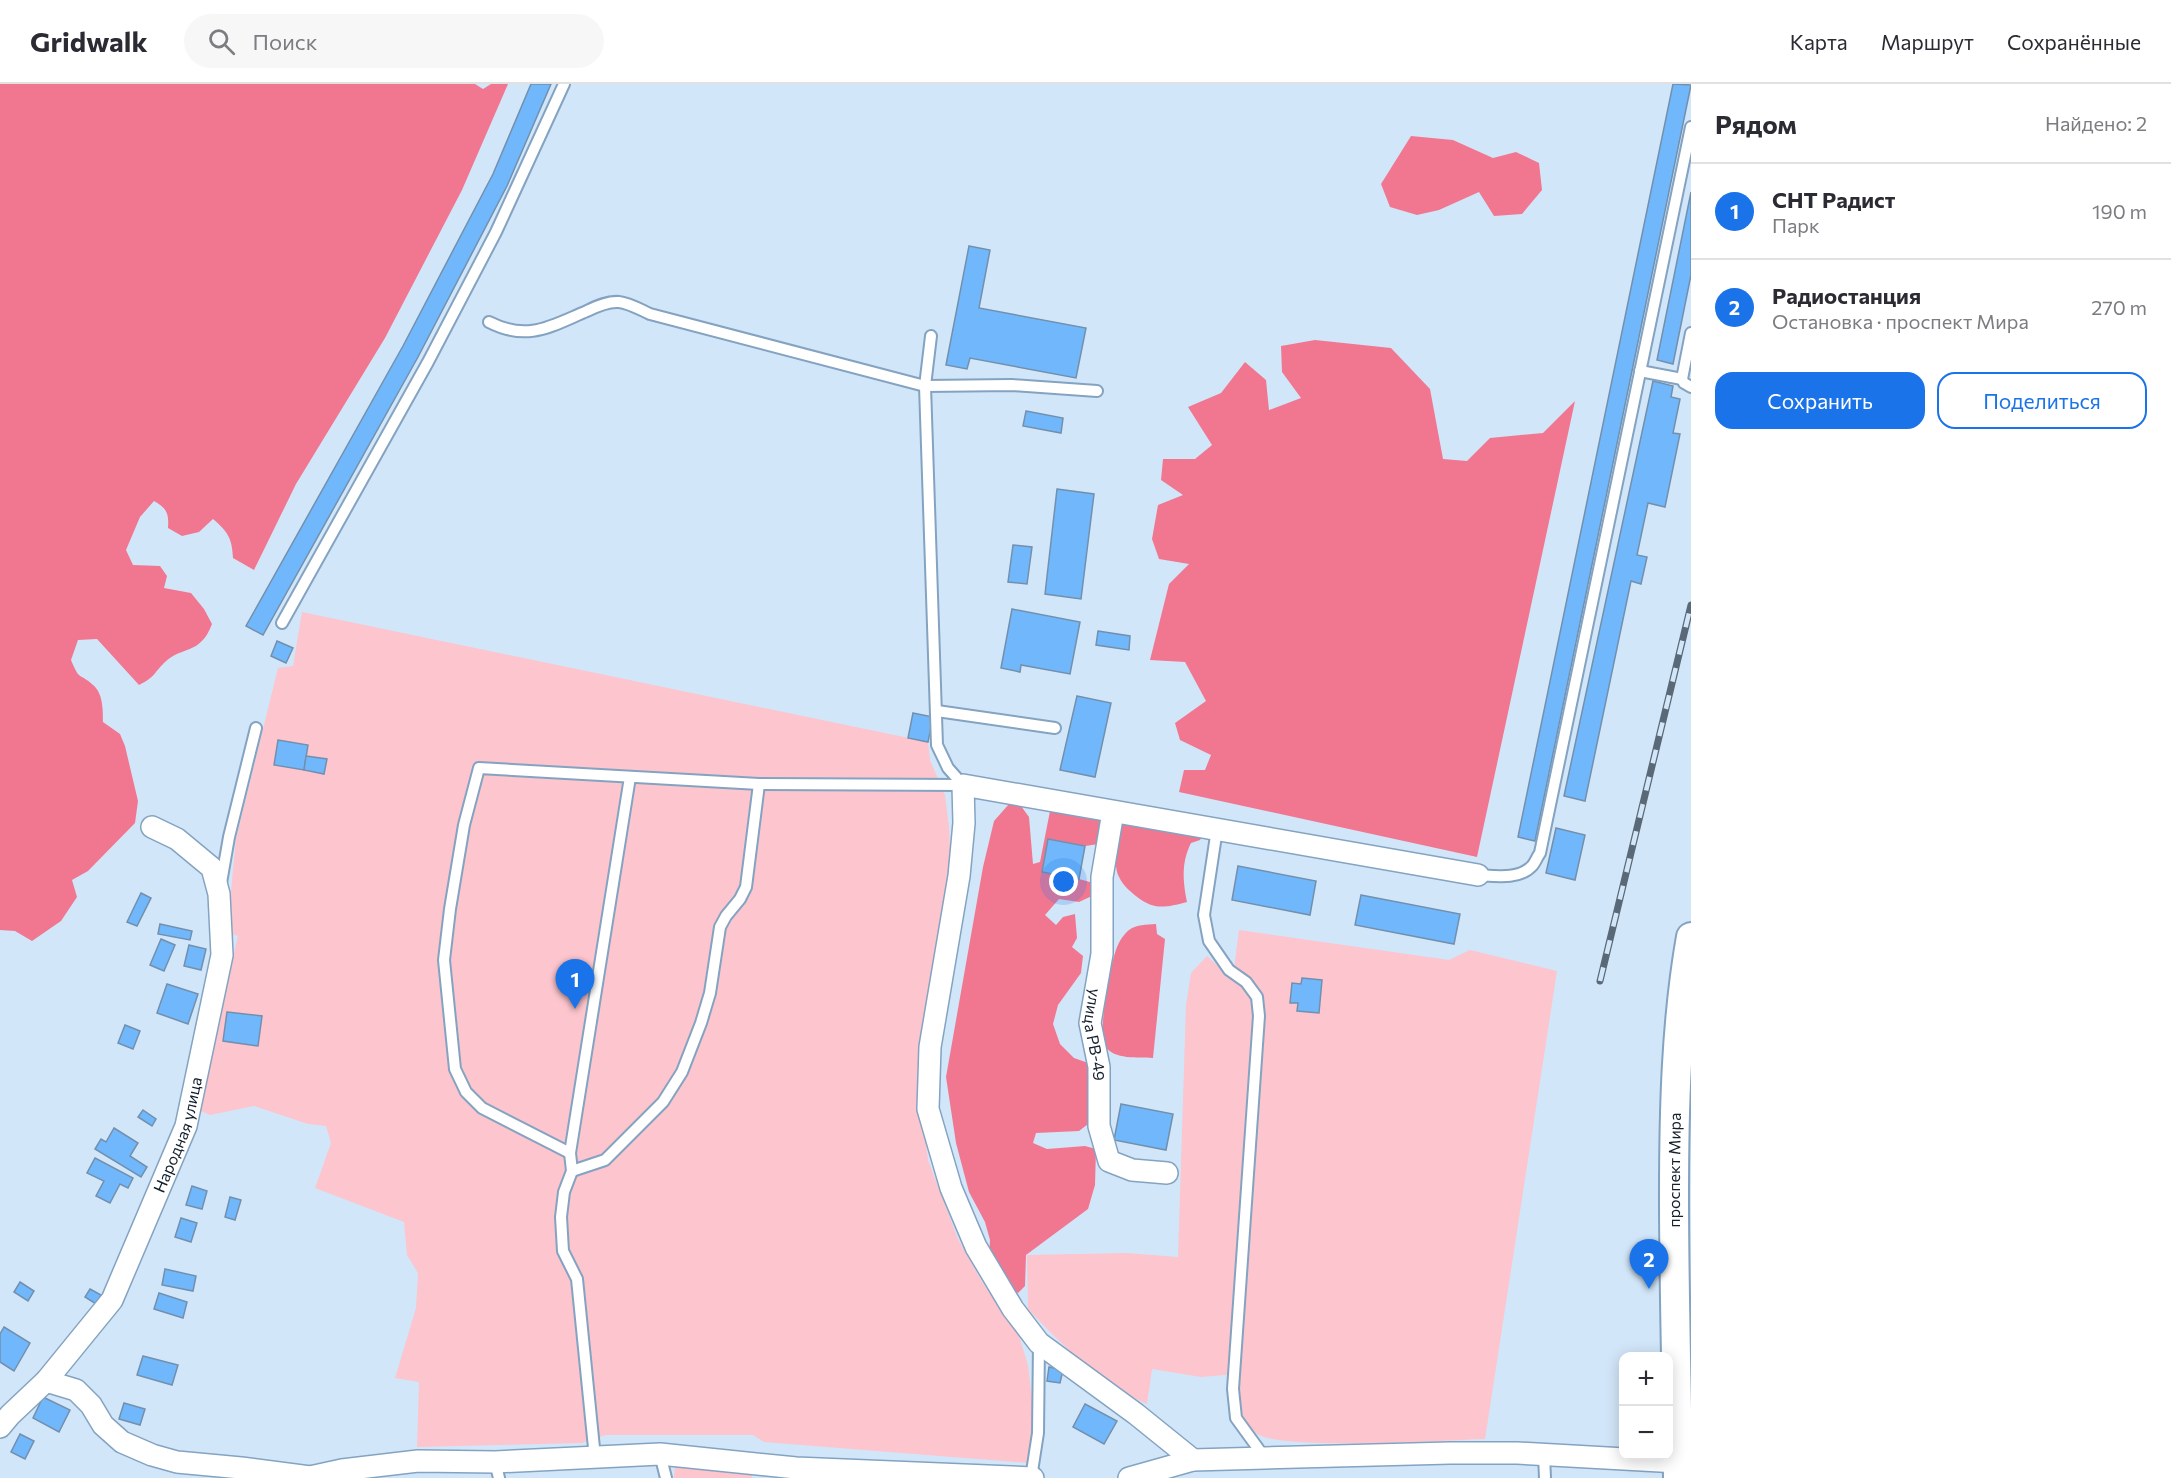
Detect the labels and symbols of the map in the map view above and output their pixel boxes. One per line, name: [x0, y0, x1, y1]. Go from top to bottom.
your location: [1049, 867, 1078, 896]
pin: 1: [556, 960, 594, 1009]
street label: улица РВ-49: [1081, 987, 1110, 1081]
street label: Народная улица: [149, 1075, 205, 1195]
street label: проспект Мира: [1664, 1112, 1684, 1228]
pin: 2: [1630, 1240, 1668, 1289]

